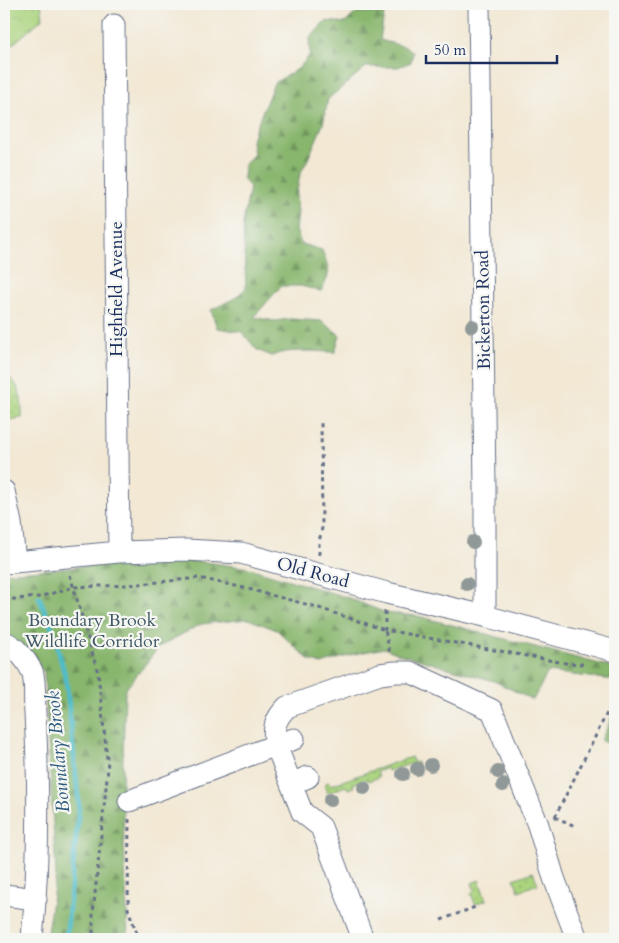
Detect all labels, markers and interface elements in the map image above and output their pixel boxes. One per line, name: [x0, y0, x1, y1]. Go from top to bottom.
scale bar: [426, 32, 558, 64]
text: 50 m: [434, 40, 466, 60]
street label: Highfield Avenue: [104, 221, 129, 357]
street label: Bickerton Road: [470, 249, 497, 370]
street label: Old Road: [274, 551, 352, 594]
park label: Boundary Brook Wildlife Corridor: [24, 608, 160, 654]
water label: Boundary Brook: [40, 689, 76, 814]

